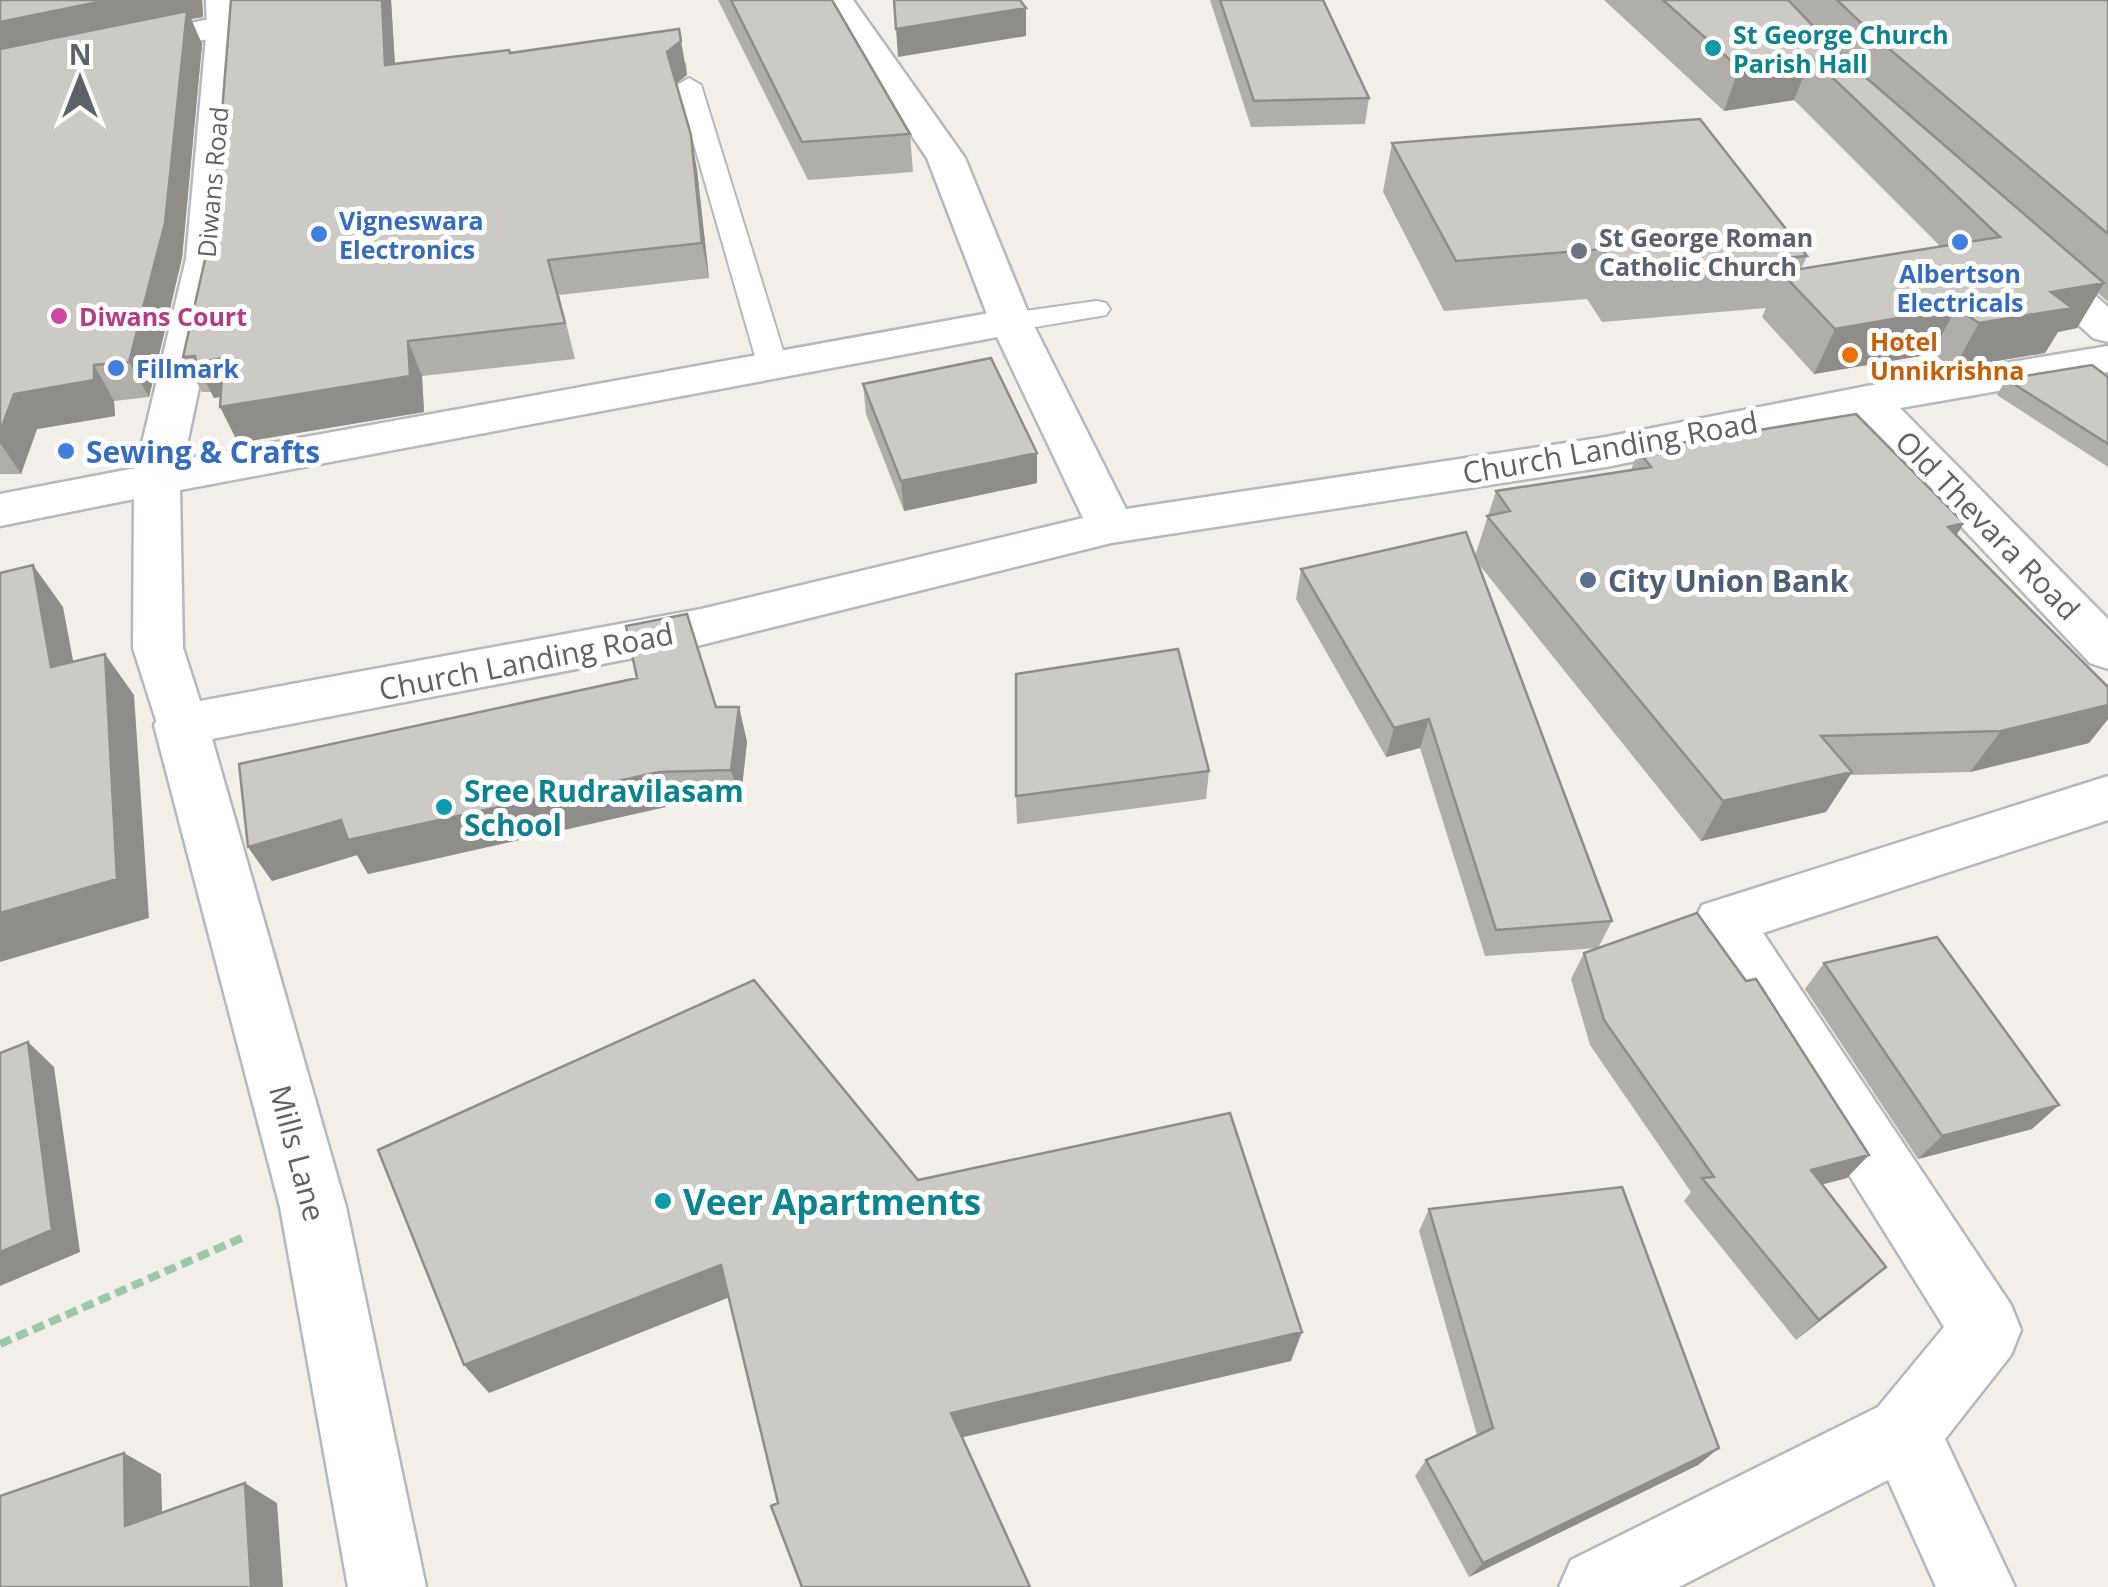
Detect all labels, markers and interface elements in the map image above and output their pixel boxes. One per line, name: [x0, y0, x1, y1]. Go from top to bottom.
place label: St George Church Parish Hall: [1733, 17, 1949, 80]
north arrow: [30, 30, 130, 130]
text: N: [69, 35, 91, 73]
marker: St George Church Parish Hall: [1702, 37, 1724, 59]
street label: Diwans Road: [188, 105, 236, 259]
place label: Vigneswara Electronics: [339, 203, 484, 266]
place label: St George Roman Catholic Church: [1599, 220, 1813, 283]
marker: Vigneswara Electronics: [308, 223, 330, 245]
marker: Albertson Electricals: [1949, 231, 1971, 253]
marker: St George Roman Catholic Church: [1568, 240, 1590, 262]
place label: Albertson Electricals: [1896, 256, 2024, 319]
place label: Diwans Court: [79, 299, 247, 333]
marker: Diwans Court: [48, 305, 70, 327]
place label: Hotel Unnikrishna: [1870, 324, 2024, 387]
marker: Hotel Unnikrishna: [1839, 344, 1861, 366]
place label: Fillmark: [136, 351, 240, 385]
marker: Fillmark: [105, 357, 127, 379]
street label: Church Landing Road: [1459, 401, 1761, 493]
street label: Old Thevara Road: [1887, 421, 2089, 629]
place label: Sewing & Crafts: [86, 431, 320, 472]
marker: Sewing & Crafts: [55, 440, 77, 462]
place label: City Union Bank: [1608, 560, 1849, 601]
marker: City Union Bank: [1577, 569, 1599, 591]
street label: Church Landing Road: [375, 612, 677, 710]
place label: Sree Rudravilasam School: [464, 770, 744, 845]
marker: Sree Rudravilasam School: [433, 796, 455, 818]
street label: Mills Lane: [260, 1080, 336, 1226]
place label: Veer Apartments: [683, 1178, 981, 1225]
marker: Veer Apartments: [652, 1190, 674, 1212]

